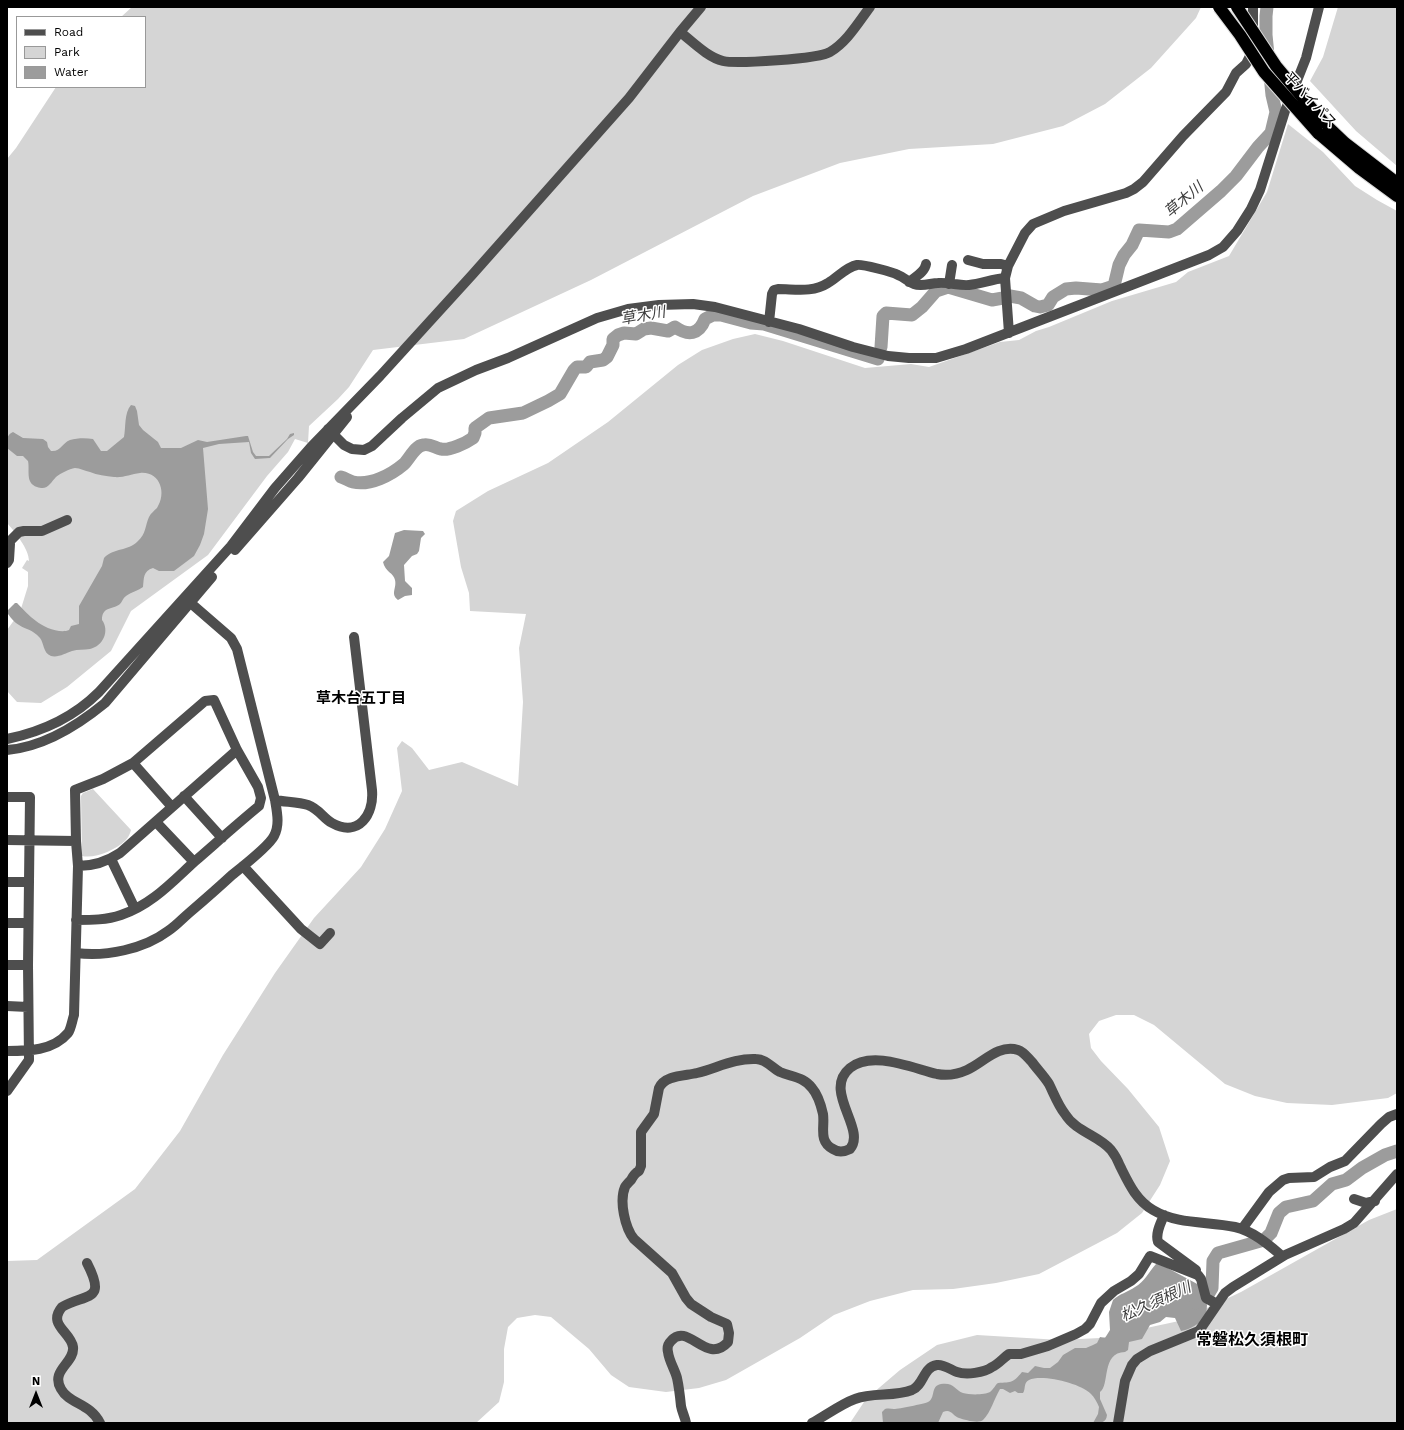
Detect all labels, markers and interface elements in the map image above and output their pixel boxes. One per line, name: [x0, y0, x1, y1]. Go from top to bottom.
legend: [16, 16, 146, 88]
text: Road: [54, 25, 83, 39]
text: Park: [54, 45, 80, 59]
text: Water: [54, 65, 88, 79]
street label: 平バイパス: [1280, 69, 1340, 131]
water label: 草木川: [1161, 179, 1207, 221]
water label: 草木川: [619, 303, 667, 329]
district label: 草木台五丁目: [316, 690, 406, 708]
water label: 松久須根川: [1118, 1279, 1194, 1325]
district label: 常磐松久須根町: [1196, 1330, 1308, 1350]
north arrow: [16, 1374, 56, 1414]
text: N: [32, 1375, 40, 1388]

